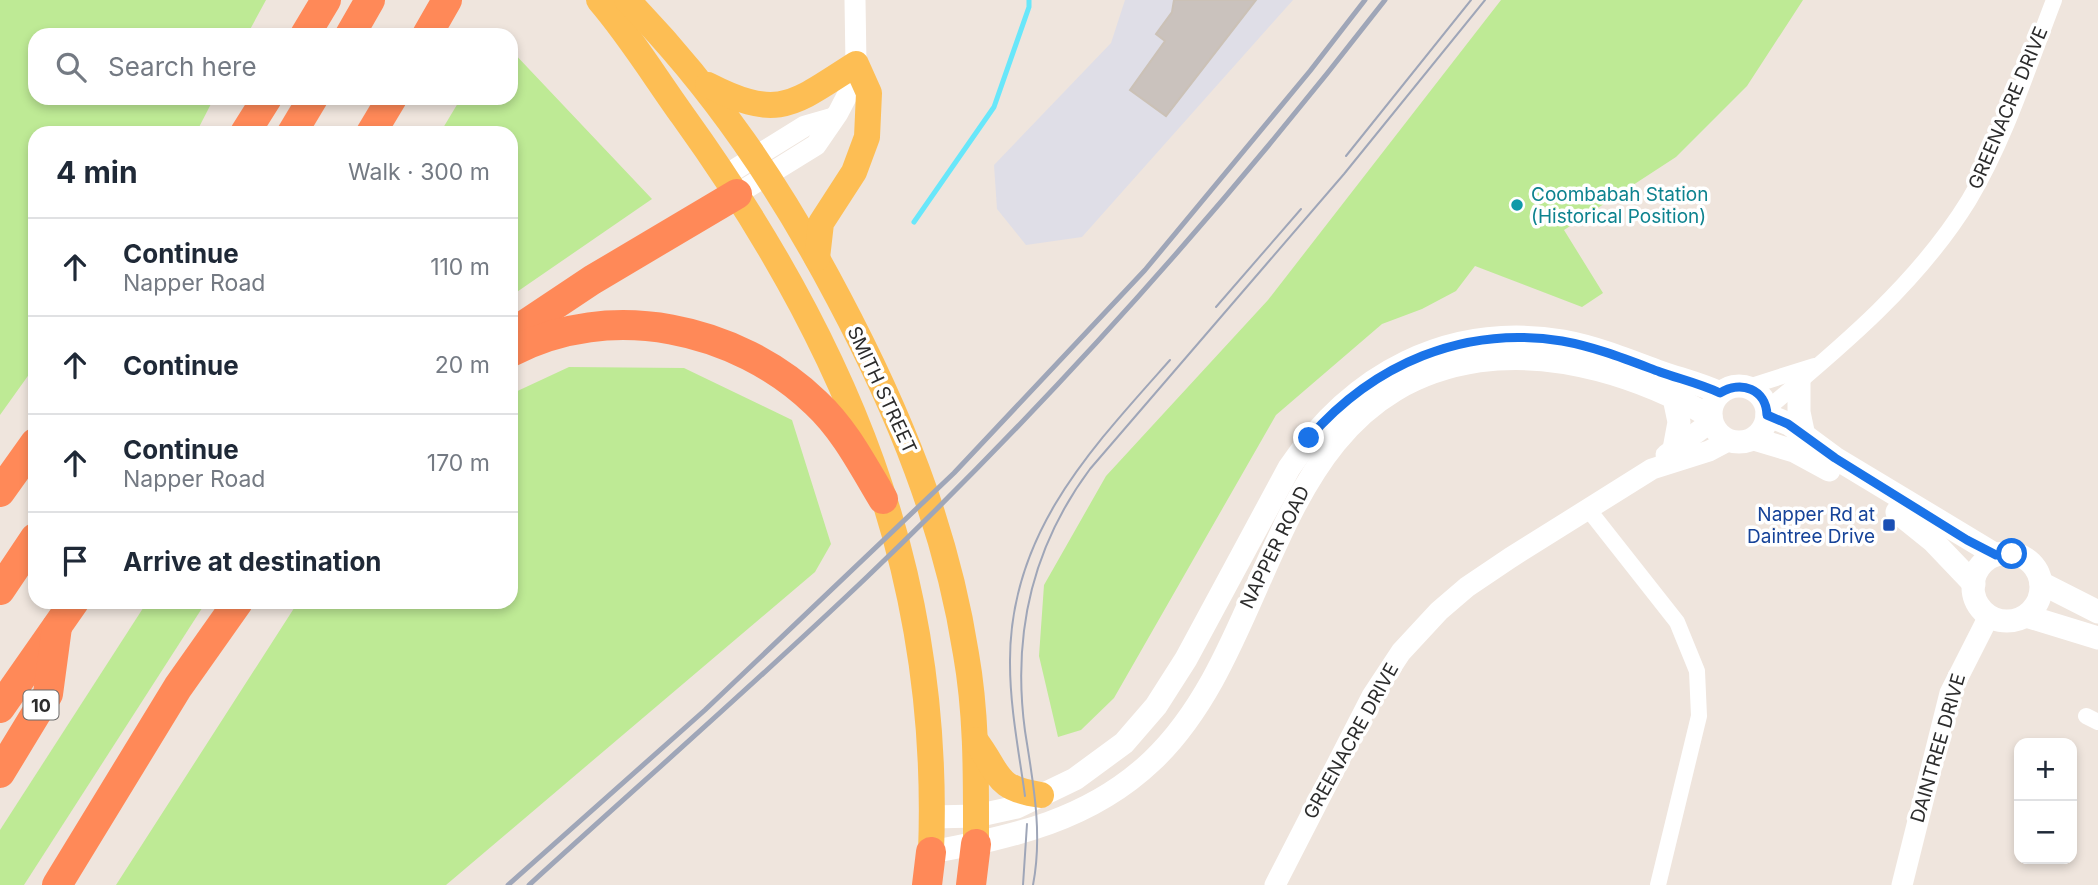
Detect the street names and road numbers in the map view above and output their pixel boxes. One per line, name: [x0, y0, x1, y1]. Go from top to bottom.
street label: GREENACRE DRIVE: [1963, 23, 2053, 193]
street label: SMITH STREET: [842, 323, 922, 457]
street label: NAPPER ROAD: [1235, 482, 1315, 612]
street label: GREENACRE DRIVE: [1299, 659, 1403, 823]
street label: DAINTREE DRIVE: [1906, 671, 1970, 825]
road number: 10: [23, 690, 58, 720]

